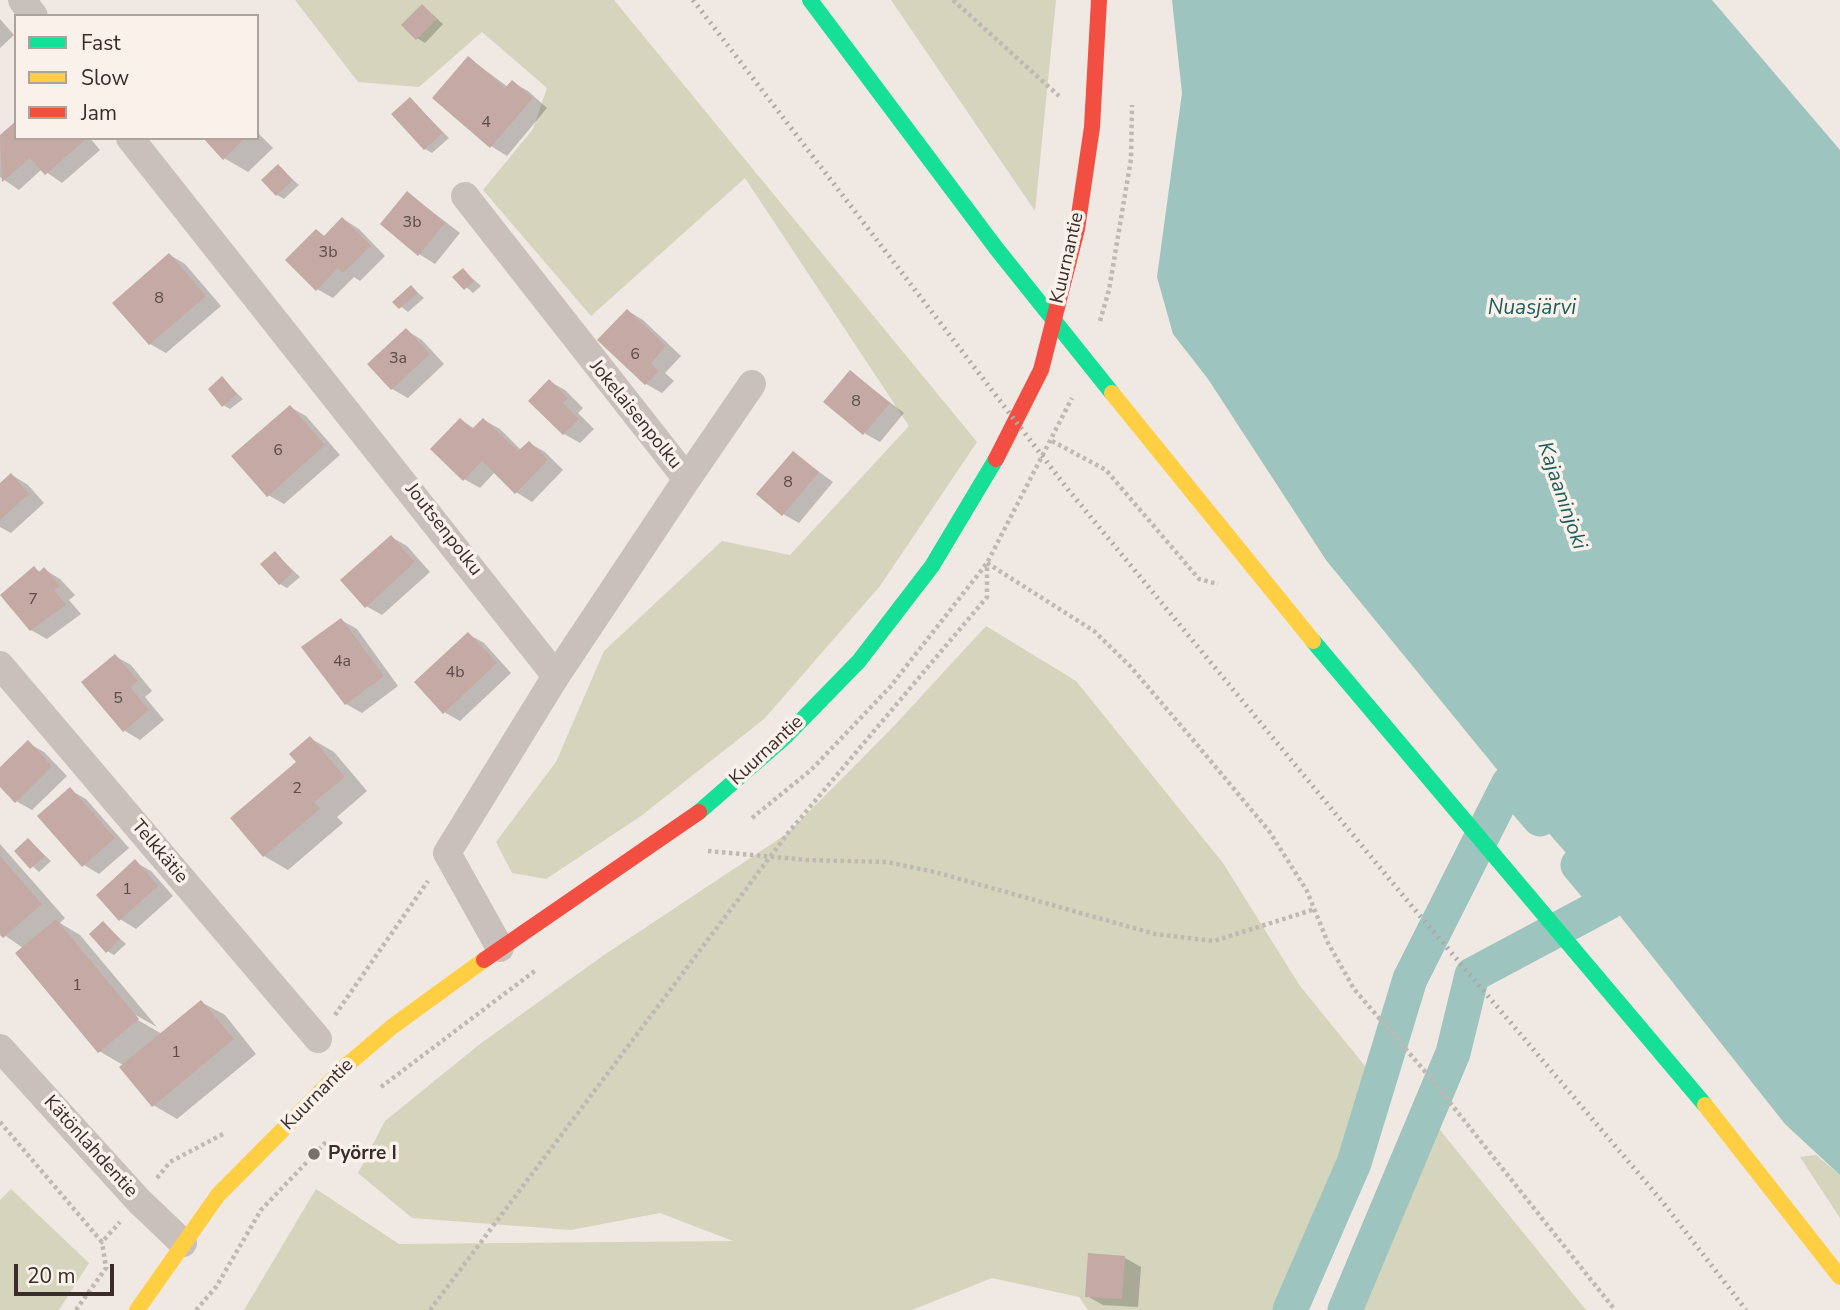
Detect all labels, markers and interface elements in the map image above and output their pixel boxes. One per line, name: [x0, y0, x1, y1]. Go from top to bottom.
legend: [14, 14, 259, 140]
text: Fast: [81, 29, 121, 57]
text: Slow: [81, 64, 129, 92]
text: Jam: [81, 99, 117, 127]
house number: 4: [481, 113, 491, 133]
street label: Kuurnantie: [1046, 210, 1090, 306]
house number: 3b: [403, 213, 421, 233]
house number: 3b: [319, 243, 337, 263]
house number: 8: [154, 289, 164, 309]
water label: Nuasjärvi: [1488, 296, 1576, 322]
house number: 6: [630, 345, 640, 365]
house number: 3a: [389, 349, 407, 369]
street label: Jokelaisenpolku: [584, 356, 686, 474]
house number: 8: [851, 392, 861, 412]
water label: Kajaaninjoki: [1531, 439, 1591, 553]
house number: 6: [273, 441, 283, 461]
house number: 8: [783, 473, 793, 493]
street label: Joutsenpolku: [400, 479, 486, 581]
house number: 7: [28, 590, 38, 610]
house number: 4a: [333, 652, 351, 672]
house number: 4b: [446, 663, 464, 683]
house number: 5: [113, 689, 123, 709]
street label: Kuurnantie: [725, 711, 809, 791]
house number: 2: [292, 779, 302, 799]
street label: Telkkätie: [126, 816, 192, 888]
house number: 1: [122, 880, 132, 900]
house number: 1: [72, 976, 82, 996]
house number: 1: [171, 1043, 181, 1063]
street label: Kuurnantie: [277, 1054, 359, 1136]
street label: Kätönlahdentie: [38, 1091, 142, 1203]
place label: Pyörre I: [328, 1143, 397, 1165]
marker: Pyörre I: [306, 1146, 322, 1162]
scale bar: [18, 1250, 117, 1294]
text: 20 m: [27, 1262, 76, 1290]

